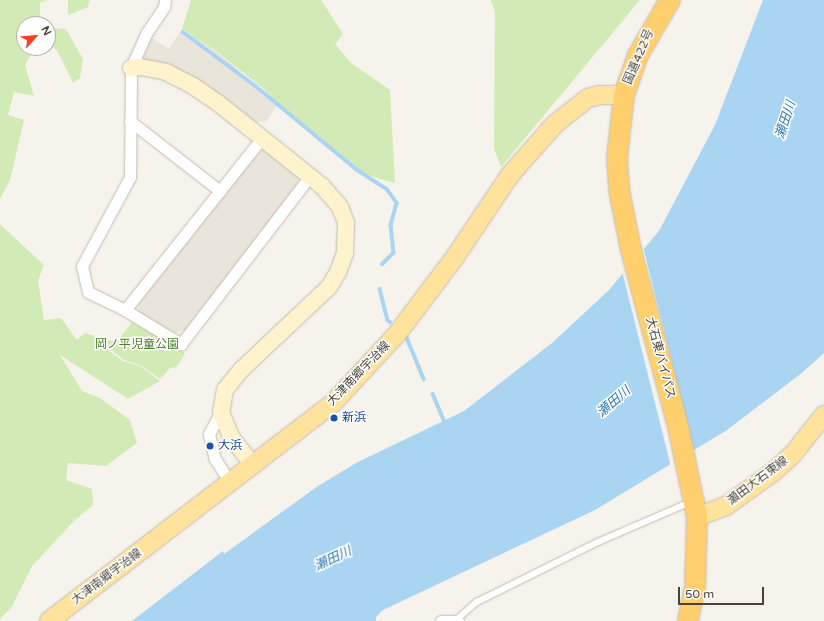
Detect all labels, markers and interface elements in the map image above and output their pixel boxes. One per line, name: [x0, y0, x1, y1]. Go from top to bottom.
north arrow: [16, 16, 56, 56]
text: N: [38, 24, 54, 38]
street label: 国道422号: [621, 27, 657, 87]
water label: 瀬田川: [773, 99, 799, 141]
street label: 大石東バイパス: [642, 316, 678, 400]
park label: 岡ノ平児童公園: [95, 338, 179, 352]
street label: 大津南郷宇治線: [325, 339, 393, 409]
water label: 瀬田川: [594, 383, 634, 421]
place label: 新浜: [342, 411, 366, 425]
marker: 新浜: [329, 413, 339, 423]
place label: 大浜: [218, 439, 242, 453]
marker: 大浜: [205, 441, 215, 451]
street label: 瀬田大石東線: [725, 454, 791, 508]
water label: 瀬田川: [312, 544, 354, 574]
street label: 大津南郷宇治線: [69, 546, 145, 608]
scale bar: [680, 579, 766, 605]
text: 50 m: [685, 587, 714, 601]

